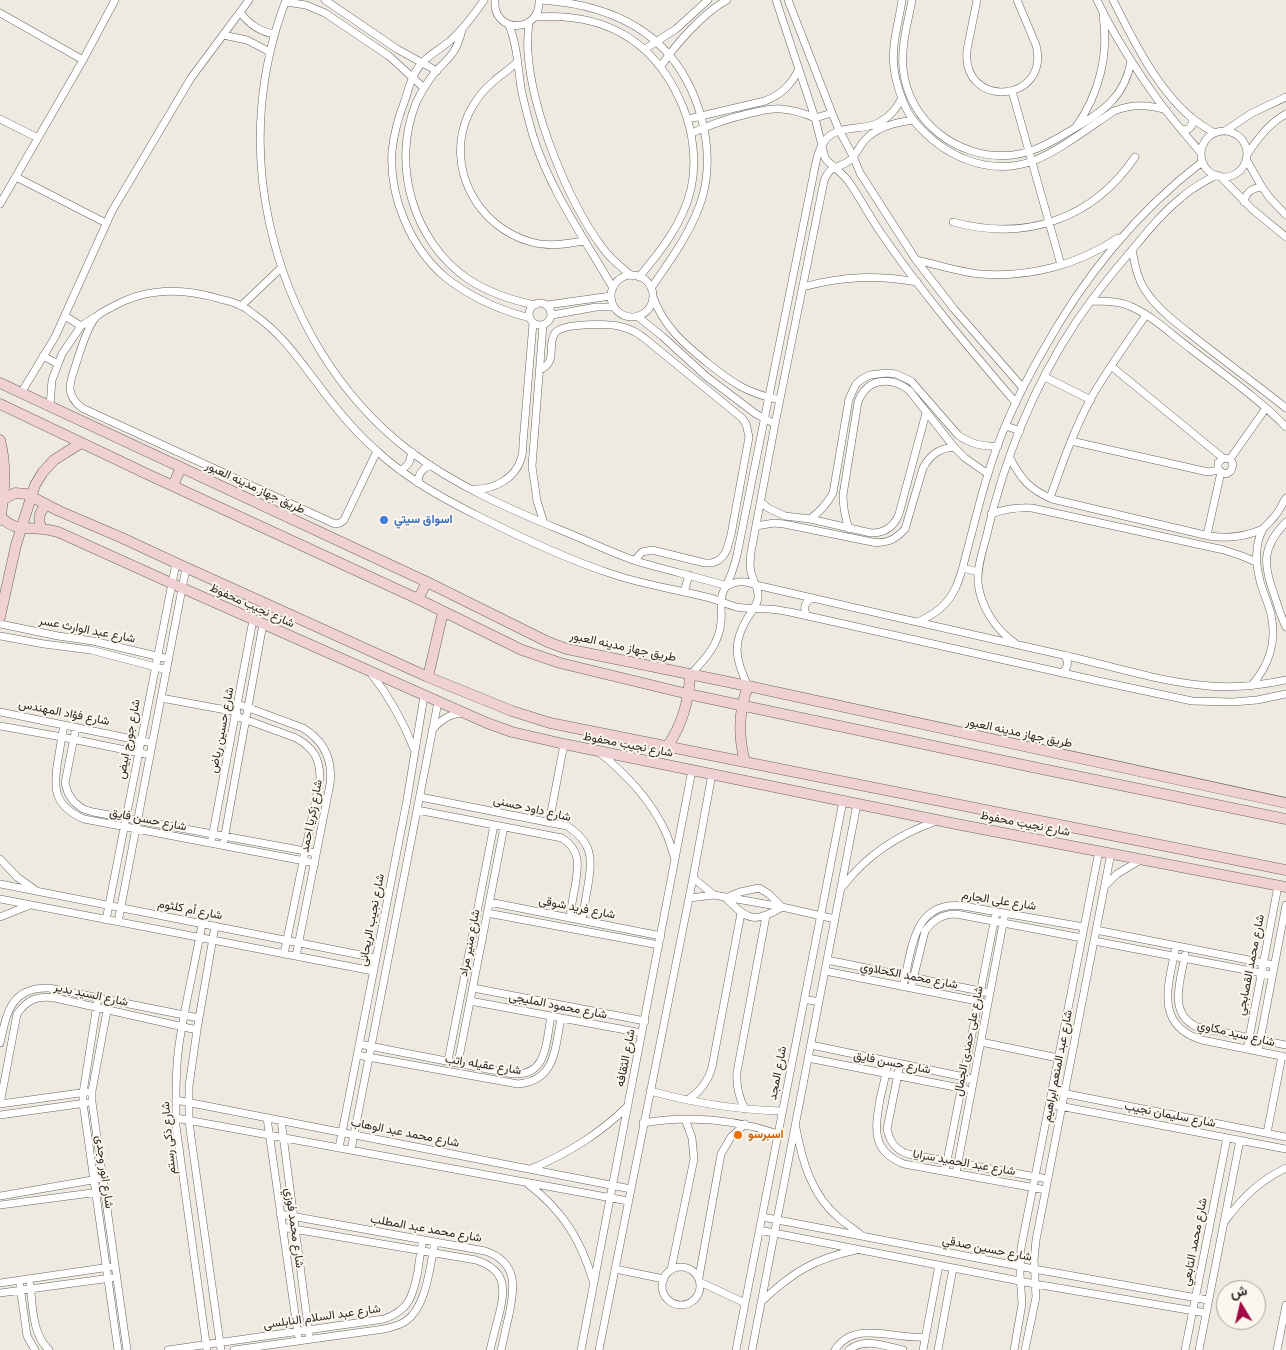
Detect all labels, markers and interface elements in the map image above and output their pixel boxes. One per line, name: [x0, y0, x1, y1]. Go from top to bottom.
street label: طريق جهاز مدينه العبور: [203, 459, 307, 517]
place label: اسواق سيتي: [394, 513, 453, 527]
marker: اسواق سيتي: [378, 514, 390, 526]
street label: شارع نجيب محفوظ: [207, 581, 297, 631]
street label: شارع عبد الوارث عسر: [37, 614, 137, 646]
street label: طريق جهاز مدينه العبور: [568, 629, 678, 665]
street label: شارع حسين رياض: [207, 686, 237, 774]
street label: شارع فؤاد المهندس: [17, 697, 111, 729]
street label: شارع جورج ابيض: [114, 698, 144, 780]
street label: طريق جهاز مدينه العبور: [964, 715, 1074, 751]
street label: شارع نجيب محفوظ: [582, 729, 674, 761]
street label: شارع زكريا احمد: [298, 779, 326, 853]
street label: شارع داود حسنى: [492, 793, 572, 825]
street label: شارع حسن فايق: [108, 805, 188, 835]
street label: شارع نجيب محفوظ: [979, 808, 1071, 840]
street label: شارع نجيب الريحانى: [356, 873, 388, 967]
street label: شارع على الجارم: [961, 888, 1037, 914]
street label: شارع فريد شوقى: [537, 893, 617, 923]
street label: شارع أم كلثوم: [157, 897, 223, 923]
street label: شارع منير مراد: [456, 908, 484, 978]
street label: شارع محمد القصابجي: [1234, 913, 1268, 1017]
street label: شارع محمد الكحلاوي: [859, 959, 959, 993]
street label: شارع السيد بدير: [53, 980, 129, 1010]
street label: شارع على حمدى الجمال: [951, 985, 987, 1097]
street label: شارع محمود المليجى: [508, 989, 608, 1023]
street label: شارع عبد المنعم ابراهيم: [1040, 1009, 1076, 1123]
street label: شارع سيد مكاوي: [1196, 1018, 1276, 1050]
street label: شارع الثقافه: [613, 1028, 639, 1088]
street label: شارع المجد: [766, 1045, 790, 1101]
street label: شارع حسن فايق: [852, 1048, 932, 1078]
street label: شارع عقيله راتب: [444, 1052, 522, 1078]
street label: شارع سليمان نجيب: [1123, 1099, 1217, 1131]
street label: شارع ذكى رستم: [159, 1101, 179, 1175]
street label: شارع محمد عبد الوهاب: [349, 1115, 461, 1151]
place label: اسبرسو: [748, 1128, 784, 1142]
marker: اسبرسو: [732, 1129, 744, 1141]
street label: شارع انور وجدى: [92, 1135, 116, 1209]
street label: شارع عبد الحميد سرايا: [911, 1147, 1017, 1179]
street label: شارع محمد فوزي: [281, 1187, 307, 1269]
street label: شارع محمد التابعي: [1179, 1197, 1211, 1287]
street label: شارع محمد عبد المطلب: [369, 1212, 483, 1246]
street label: شارع حسين صدقي: [941, 1233, 1033, 1265]
north arrow: [1216, 1280, 1266, 1330]
text: ش: [1229, 1281, 1249, 1301]
street label: شارع عبد السلام النابلسى: [262, 1302, 382, 1332]

